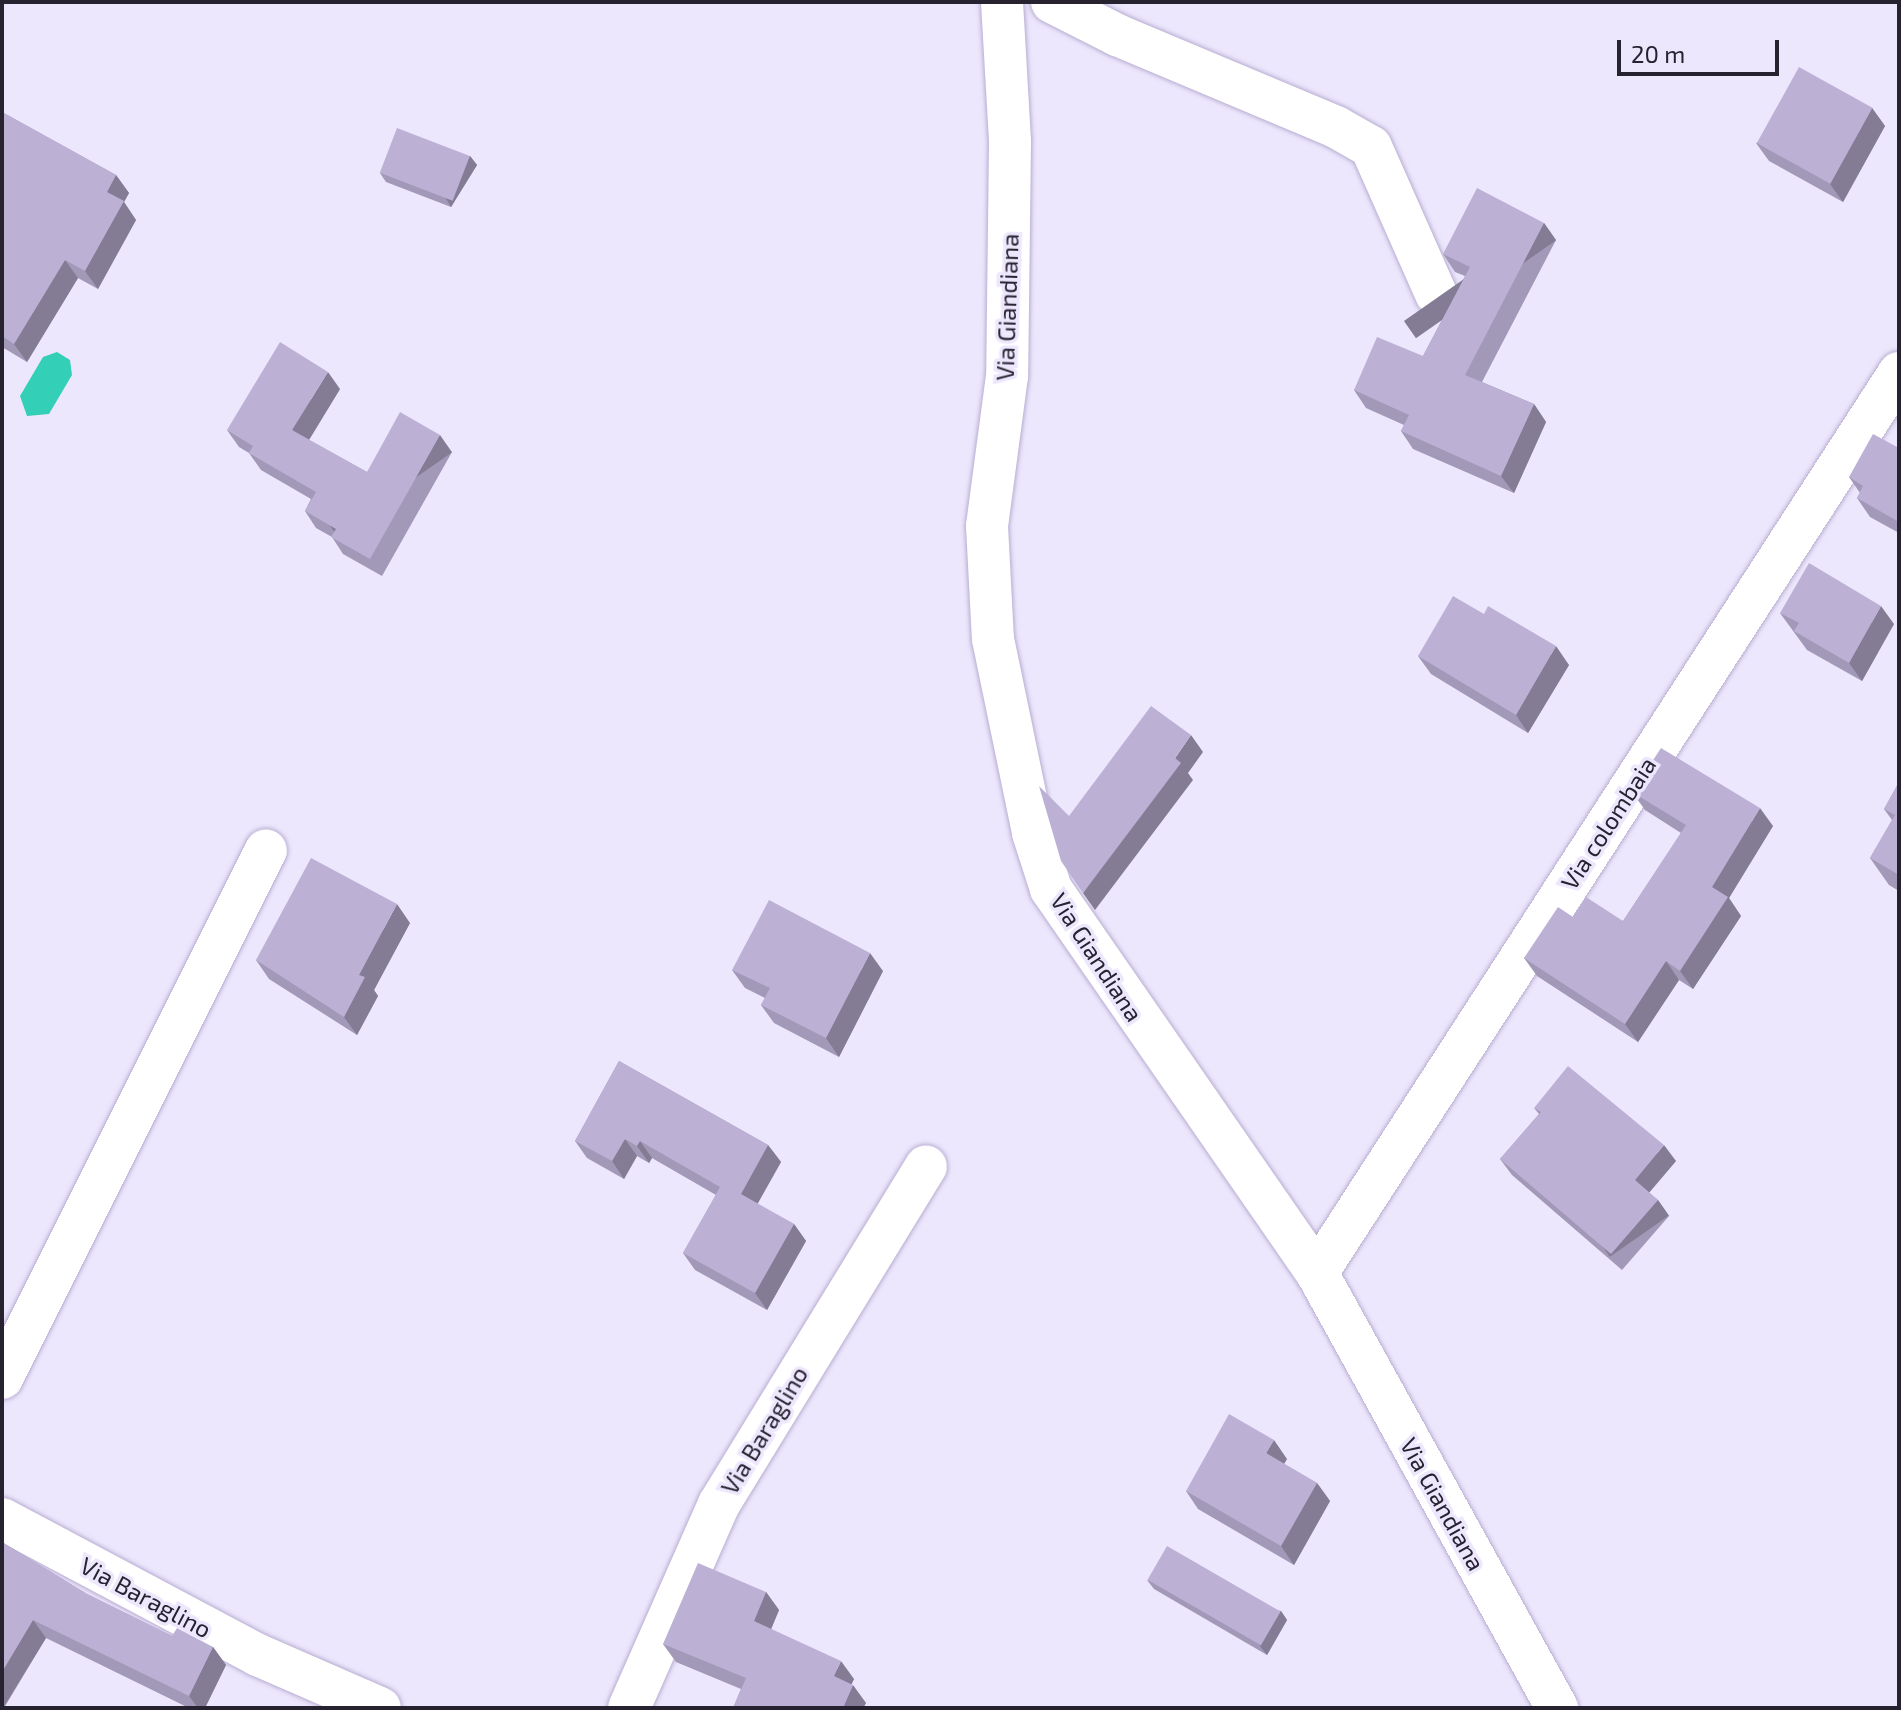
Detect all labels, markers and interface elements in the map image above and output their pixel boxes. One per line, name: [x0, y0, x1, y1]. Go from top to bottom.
scale bar: [1621, 24, 1783, 74]
text: 20 m: [1631, 39, 1685, 68]
street label: Via Giandiana: [990, 233, 1024, 381]
street label: Via colombaia: [1555, 751, 1661, 895]
street label: Via Giandiana: [1045, 887, 1149, 1027]
street label: Via Baraglino: [715, 1361, 813, 1499]
street label: Via Giandiana: [1395, 1433, 1491, 1575]
street label: Via Baraglino: [76, 1550, 216, 1644]

